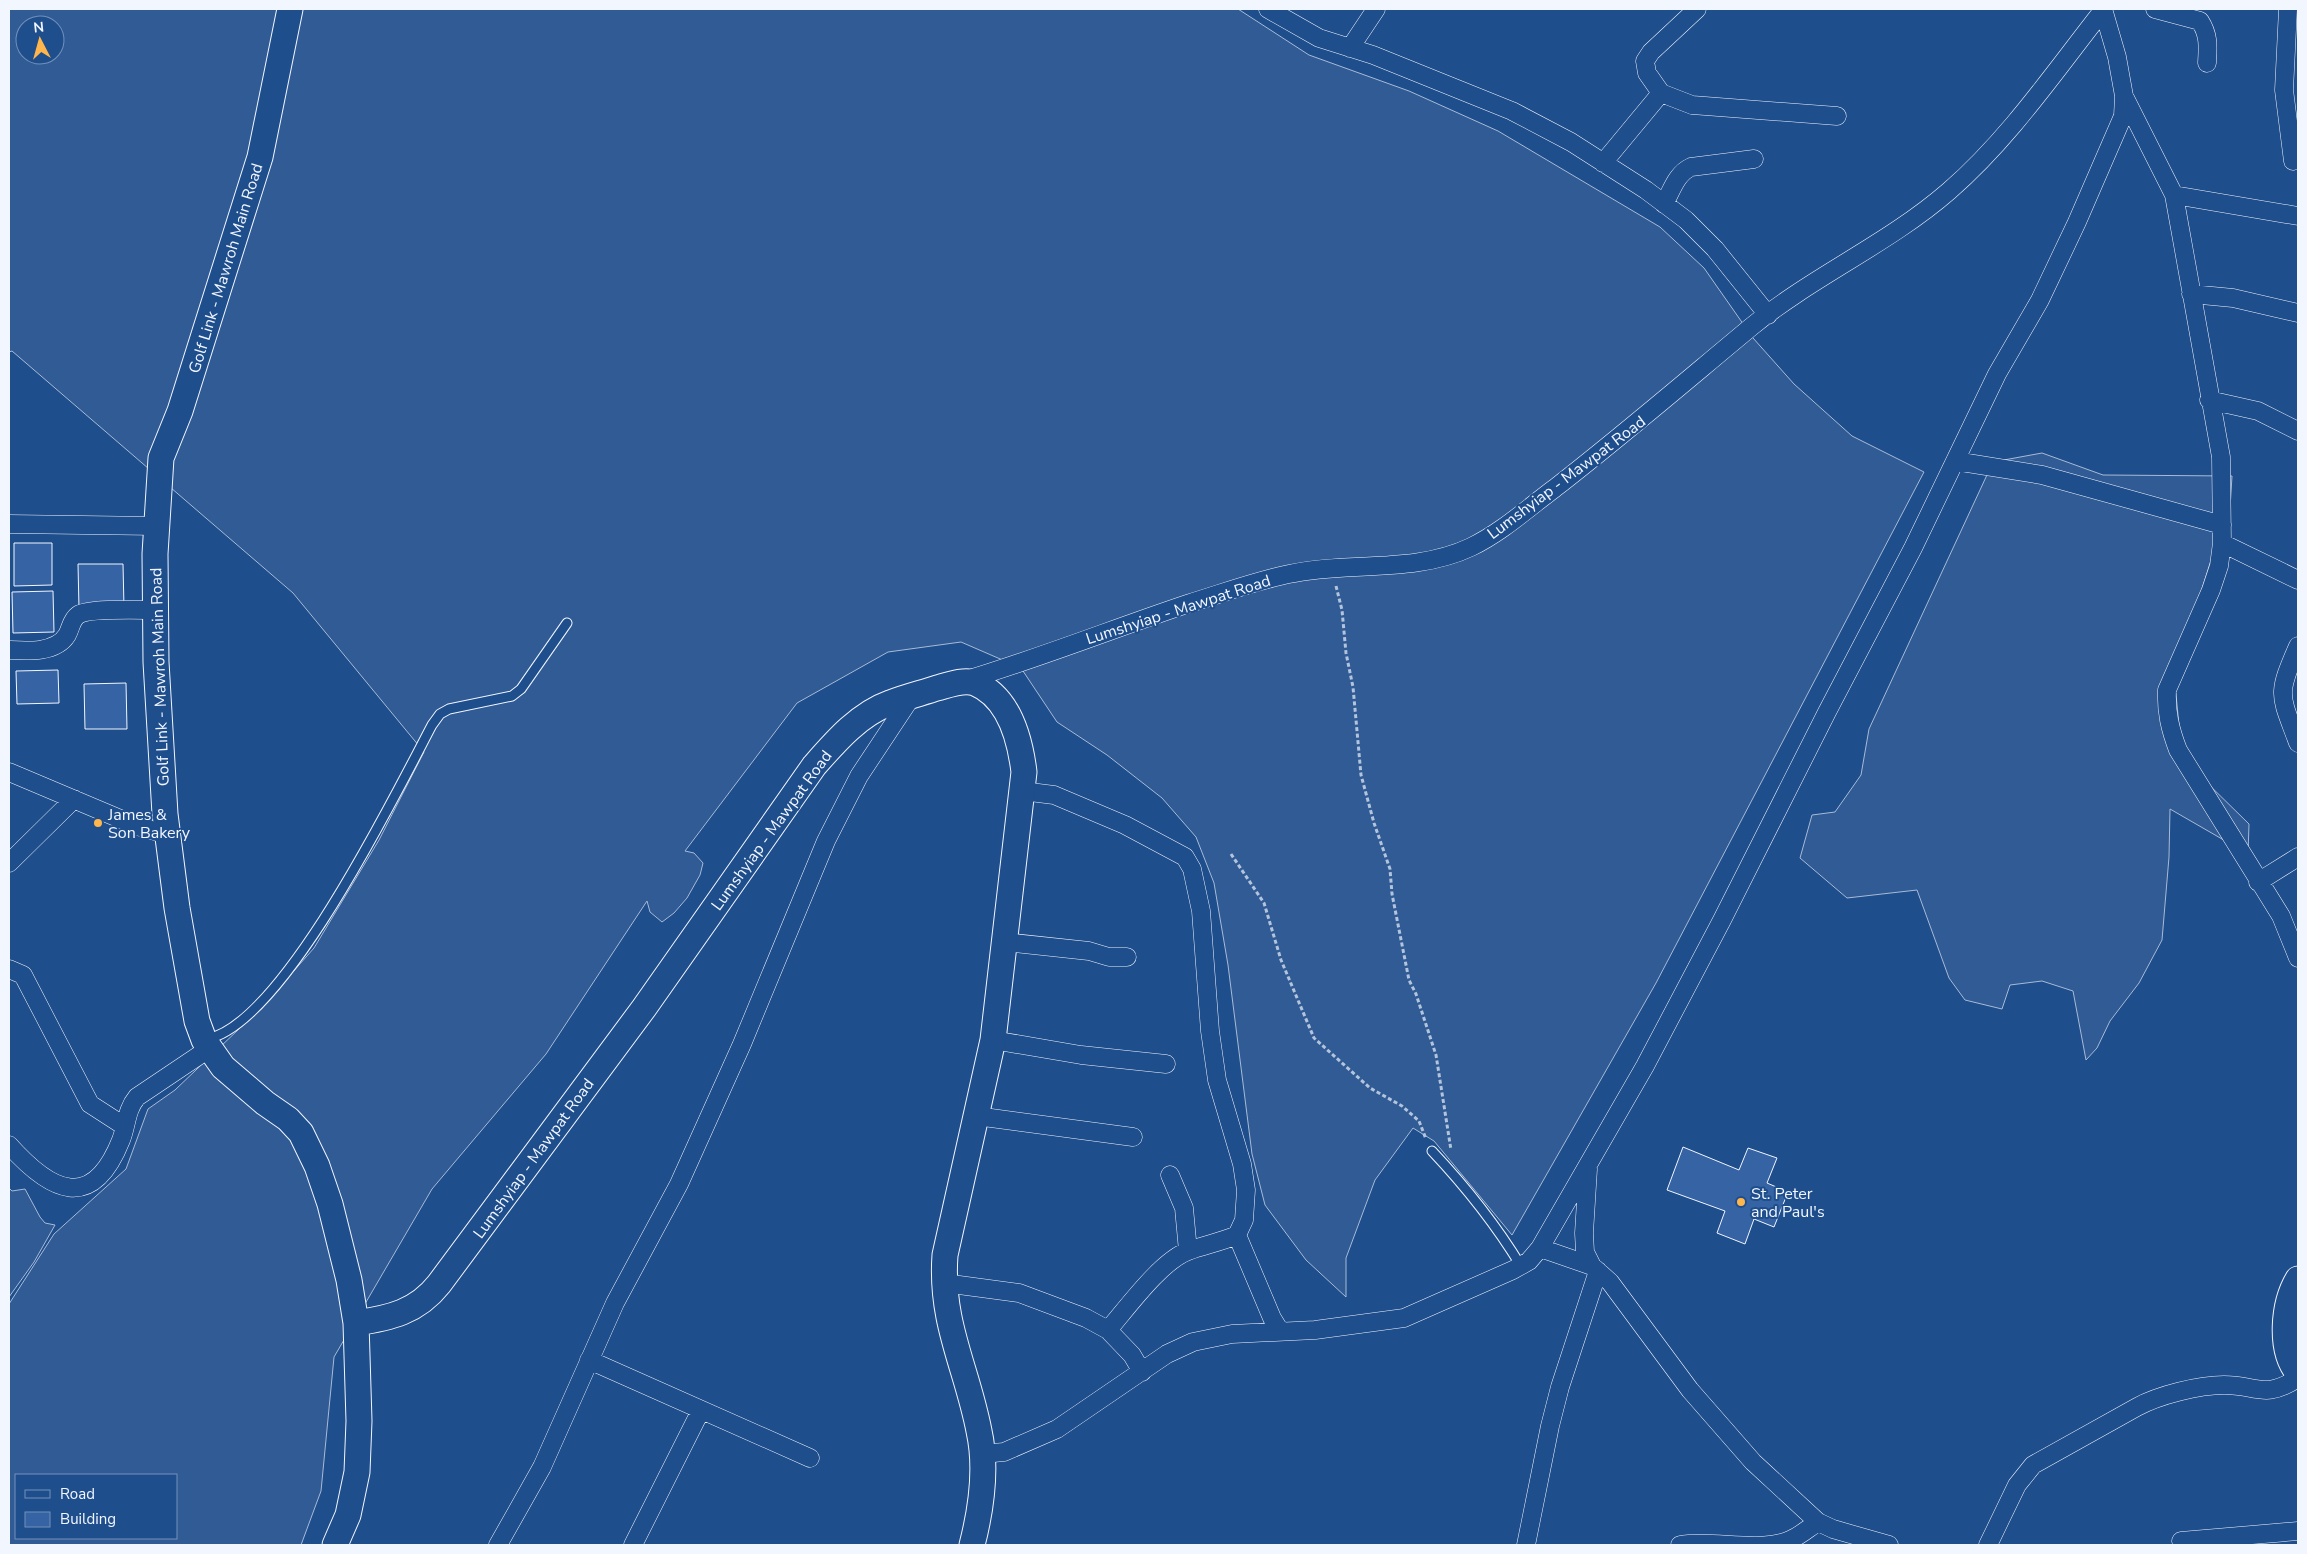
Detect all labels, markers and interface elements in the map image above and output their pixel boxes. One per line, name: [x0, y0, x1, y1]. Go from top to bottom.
north arrow: [15, 15, 65, 65]
text: N: [32, 18, 45, 38]
street label: Golf Link - Mawroh Main Road: [183, 161, 268, 376]
street label: Lumshyiap - Mawpat Road: [1483, 411, 1650, 545]
street label: Golf Link - Mawroh Main Road: [145, 567, 175, 787]
street label: Lumshyiap - Mawpat Road: [1083, 570, 1273, 650]
street label: Lumshyiap - Mawpat Road: [706, 746, 837, 915]
place label: James & Son Bakery: [107, 804, 191, 844]
marker: James & Son Bakery: [92, 817, 104, 829]
street label: Lumshyiap - Mawpat Road: [468, 1074, 599, 1243]
place label: St. Peter and Paul's: [1751, 1183, 1825, 1223]
marker: St. Peter and Paul's: [1735, 1196, 1747, 1208]
legend: [15, 1474, 178, 1539]
text: Road: [60, 1484, 95, 1504]
text: Building: [60, 1509, 116, 1529]

